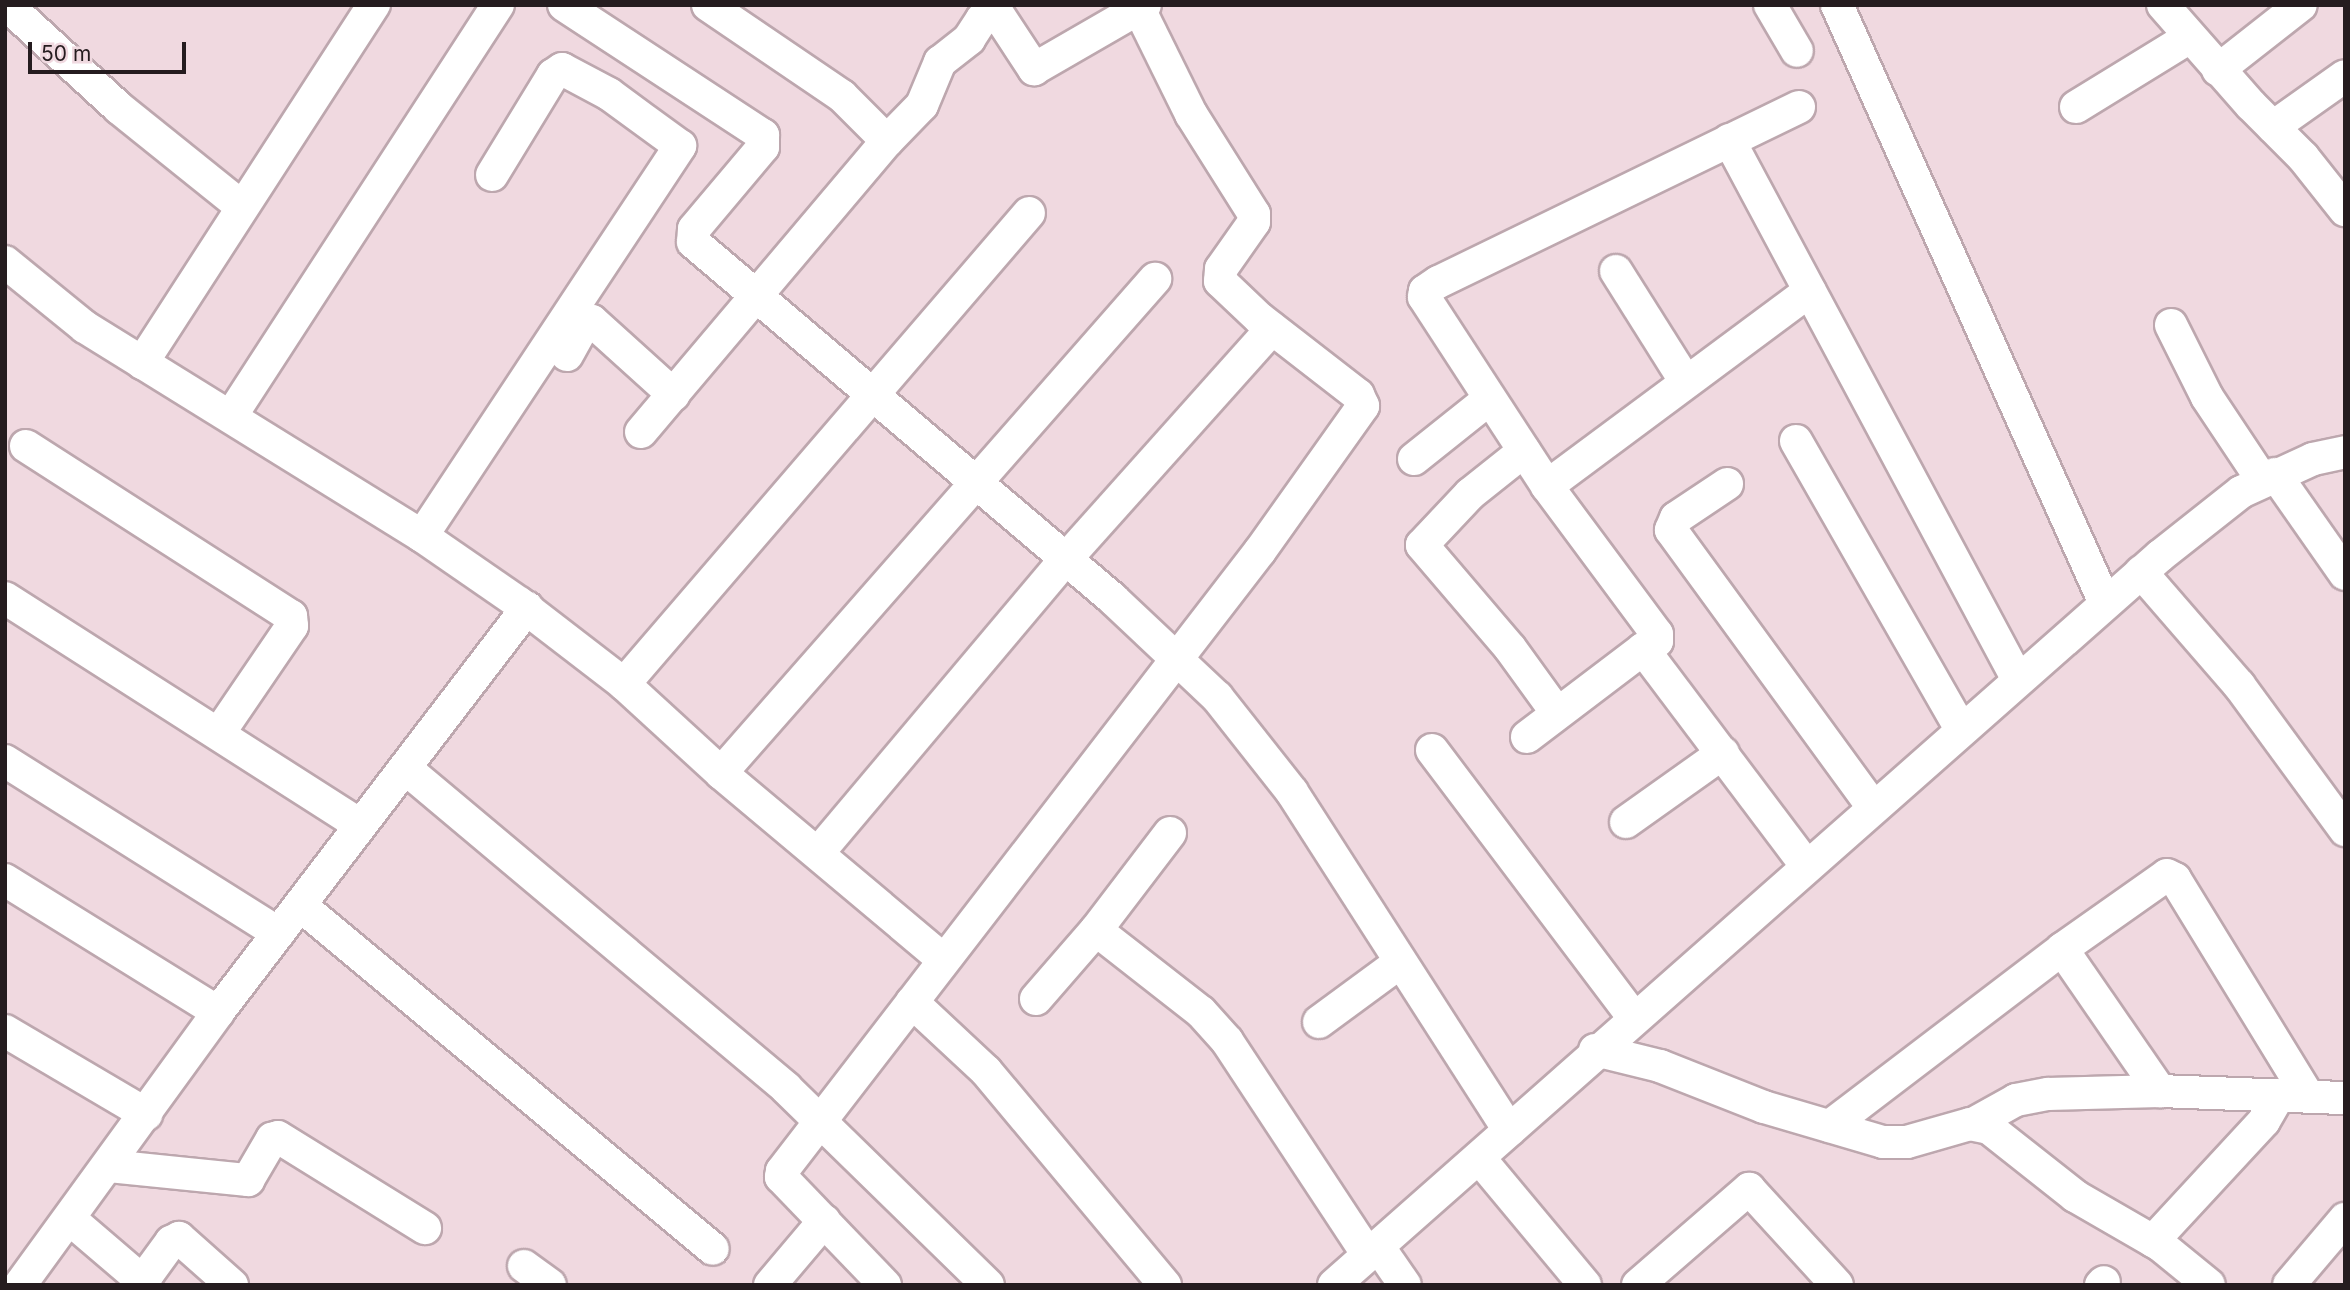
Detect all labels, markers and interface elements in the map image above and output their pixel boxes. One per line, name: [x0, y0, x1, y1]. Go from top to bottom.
scale bar: [32, 28, 189, 72]
text: 50 m: [41, 41, 91, 66]

